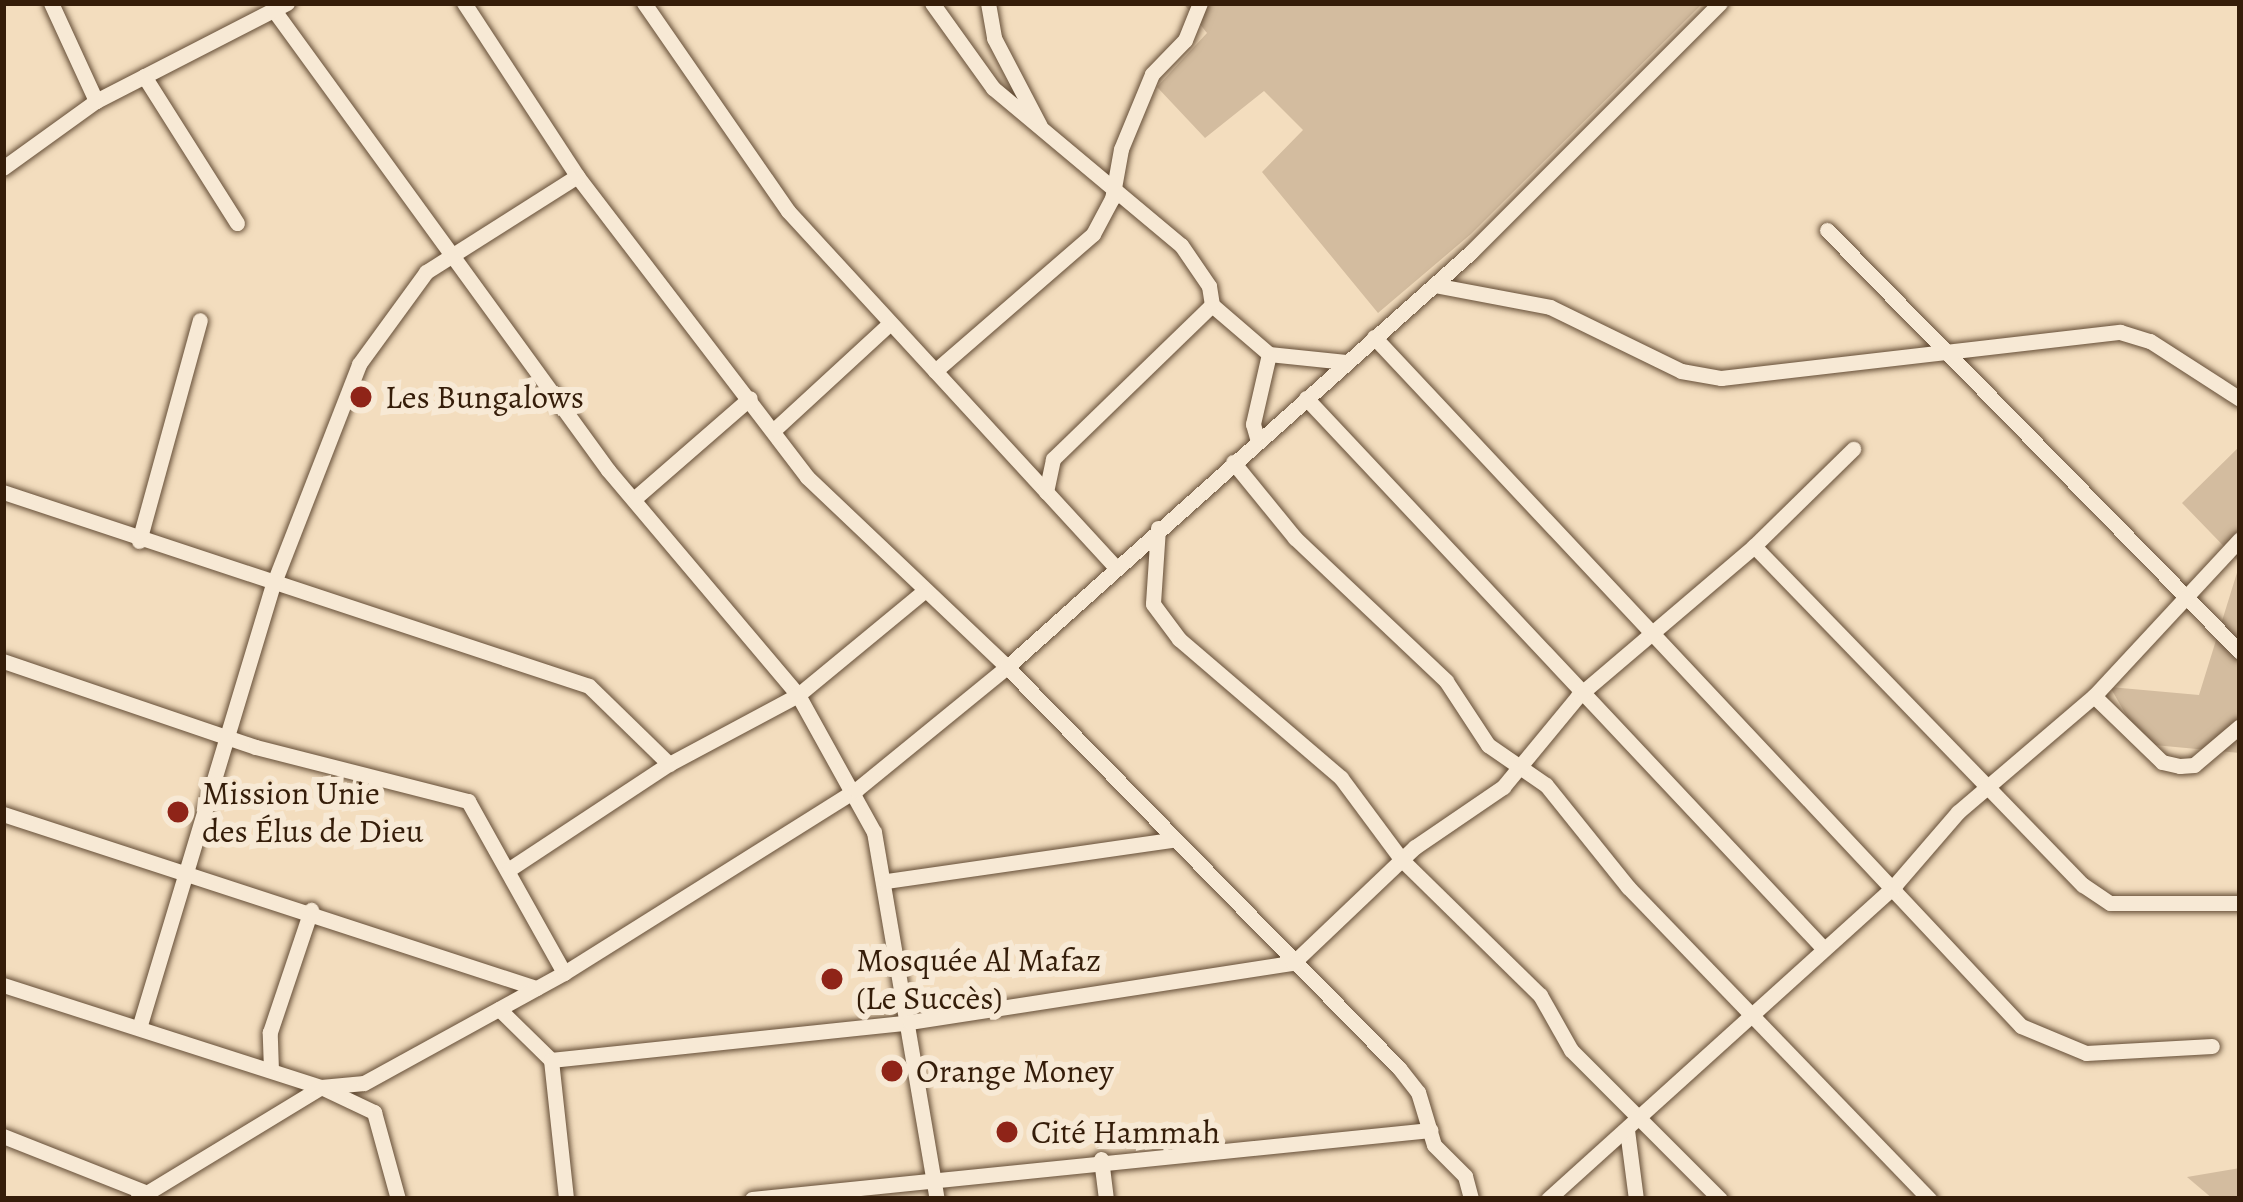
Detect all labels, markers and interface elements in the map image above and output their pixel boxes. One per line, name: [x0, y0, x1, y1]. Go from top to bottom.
place label: Les Bungalows: [385, 377, 584, 417]
marker: Les Bungalows: [348, 384, 374, 410]
place label: Mission Unie des Élus de Dieu: [202, 773, 424, 851]
marker: Mission Unie des Élus de Dieu: [165, 799, 191, 825]
place label: Mosquée Al Mafaz (Le Succès): [856, 940, 1101, 1018]
marker: Mosquée Al Mafaz (Le Succès): [819, 966, 845, 992]
place label: Orange Money: [916, 1051, 1114, 1091]
marker: Orange Money: [879, 1058, 905, 1084]
place label: Cité Hammah: [1031, 1112, 1220, 1152]
marker: Cité Hammah: [994, 1119, 1020, 1145]

